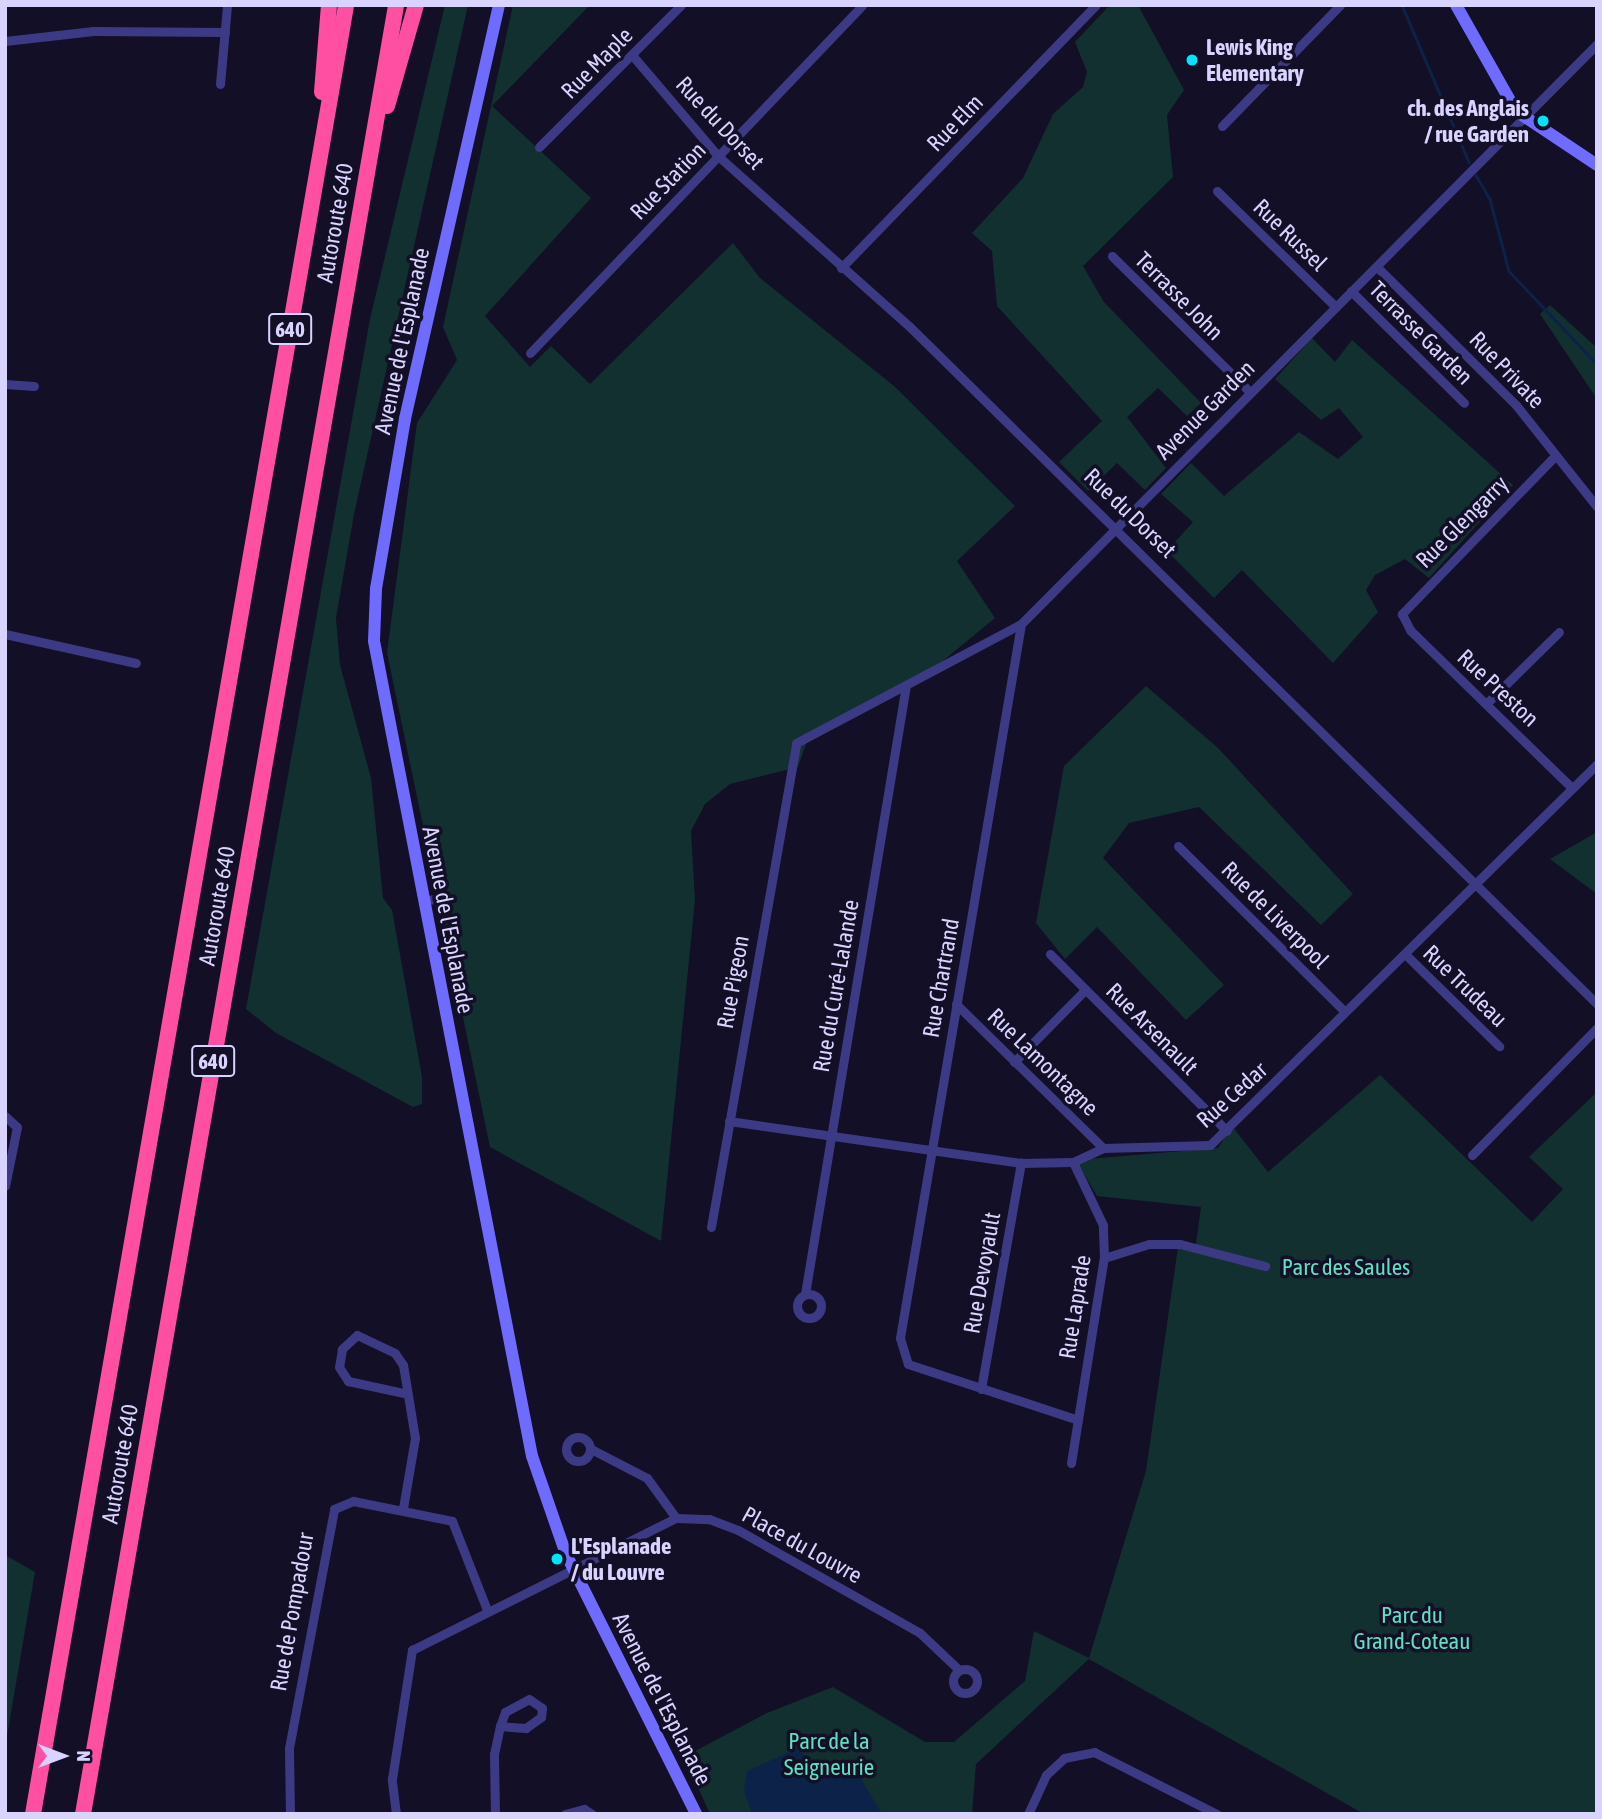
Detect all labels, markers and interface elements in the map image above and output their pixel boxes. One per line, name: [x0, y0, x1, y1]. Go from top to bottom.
street label: Rue Maple: [556, 22, 638, 104]
place label: Lewis King Elementary: [1206, 33, 1304, 87]
marker: Lewis King Elementary: [1184, 52, 1200, 68]
street label: Rue du Dorset: [670, 71, 770, 175]
street label: Rue Elm: [921, 89, 989, 157]
place label: ch. des Anglais / rue Garden: [1407, 94, 1529, 148]
marker: ch. des Anglais / rue Garden: [1535, 113, 1551, 129]
street label: Rue Station: [624, 137, 712, 225]
street label: Autoroute 640: [311, 161, 359, 285]
street label: Rue Russel: [1247, 193, 1333, 277]
street label: Avenue de l'Esplanade: [369, 245, 435, 437]
street label: Terrasse John: [1129, 246, 1229, 346]
street label: Terrasse Garden: [1364, 276, 1478, 390]
road number: 640: [267, 312, 313, 346]
street label: Rue Private: [1464, 326, 1550, 414]
street label: Avenue Garden: [1150, 355, 1260, 465]
street label: Rue du Dorset: [1078, 462, 1182, 564]
street label: Rue Glengarry: [1410, 470, 1514, 574]
street label: Rue Preston: [1452, 643, 1544, 733]
street label: Avenue de l'Esplanade: [416, 824, 480, 1016]
street label: Autoroute 640: [193, 844, 241, 968]
street label: Rue de Liverpool: [1216, 856, 1334, 974]
street label: Rue du Curé-Lalande: [807, 898, 865, 1074]
street label: Rue Chartrand: [917, 916, 965, 1040]
street label: Rue Pigeon: [711, 933, 755, 1031]
street label: Rue Trudeau: [1417, 939, 1513, 1033]
street label: Rue Arsenault: [1100, 977, 1204, 1081]
street label: Rue Lamontagne: [982, 1002, 1104, 1122]
road number: 640: [190, 1044, 236, 1078]
street label: Rue Cedar: [1191, 1056, 1273, 1134]
street label: Rue Devoyault: [958, 1210, 1006, 1336]
street label: Rue Laprade: [1053, 1253, 1097, 1361]
park label: Parc des Saules: [1282, 1253, 1410, 1281]
street label: Autoroute 640: [96, 1402, 144, 1526]
street label: Place du Louvre: [737, 1501, 867, 1589]
street label: Rue de Pompadour: [264, 1531, 320, 1693]
place label: L'Esplanade / du Louvre: [571, 1532, 671, 1586]
marker: L'Esplanade / du Louvre: [549, 1551, 565, 1567]
park label: Parc du Grand-Coteau: [1354, 1601, 1470, 1655]
street label: Avenue de l'Esplanade: [607, 1608, 717, 1790]
north arrow: [28, 1721, 98, 1791]
park label: Parc de la Seigneurie: [784, 1727, 874, 1781]
text: N: [73, 1750, 95, 1762]

